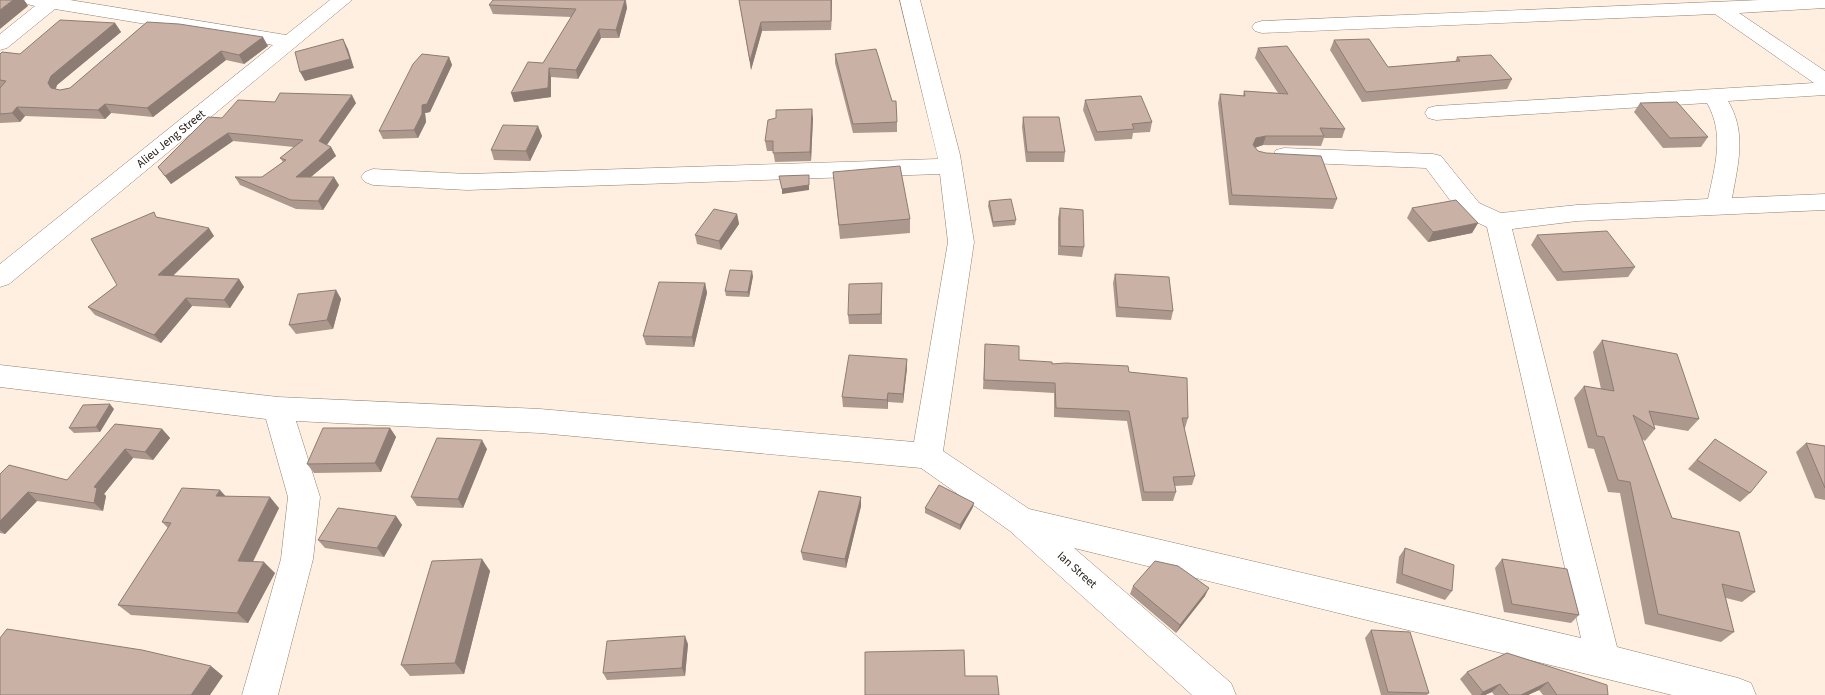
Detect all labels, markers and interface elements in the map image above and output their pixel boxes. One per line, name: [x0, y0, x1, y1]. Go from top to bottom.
street label: Alieu Jeng Street: [133, 106, 209, 172]
street label: Ian Street: [1053, 548, 1101, 592]

